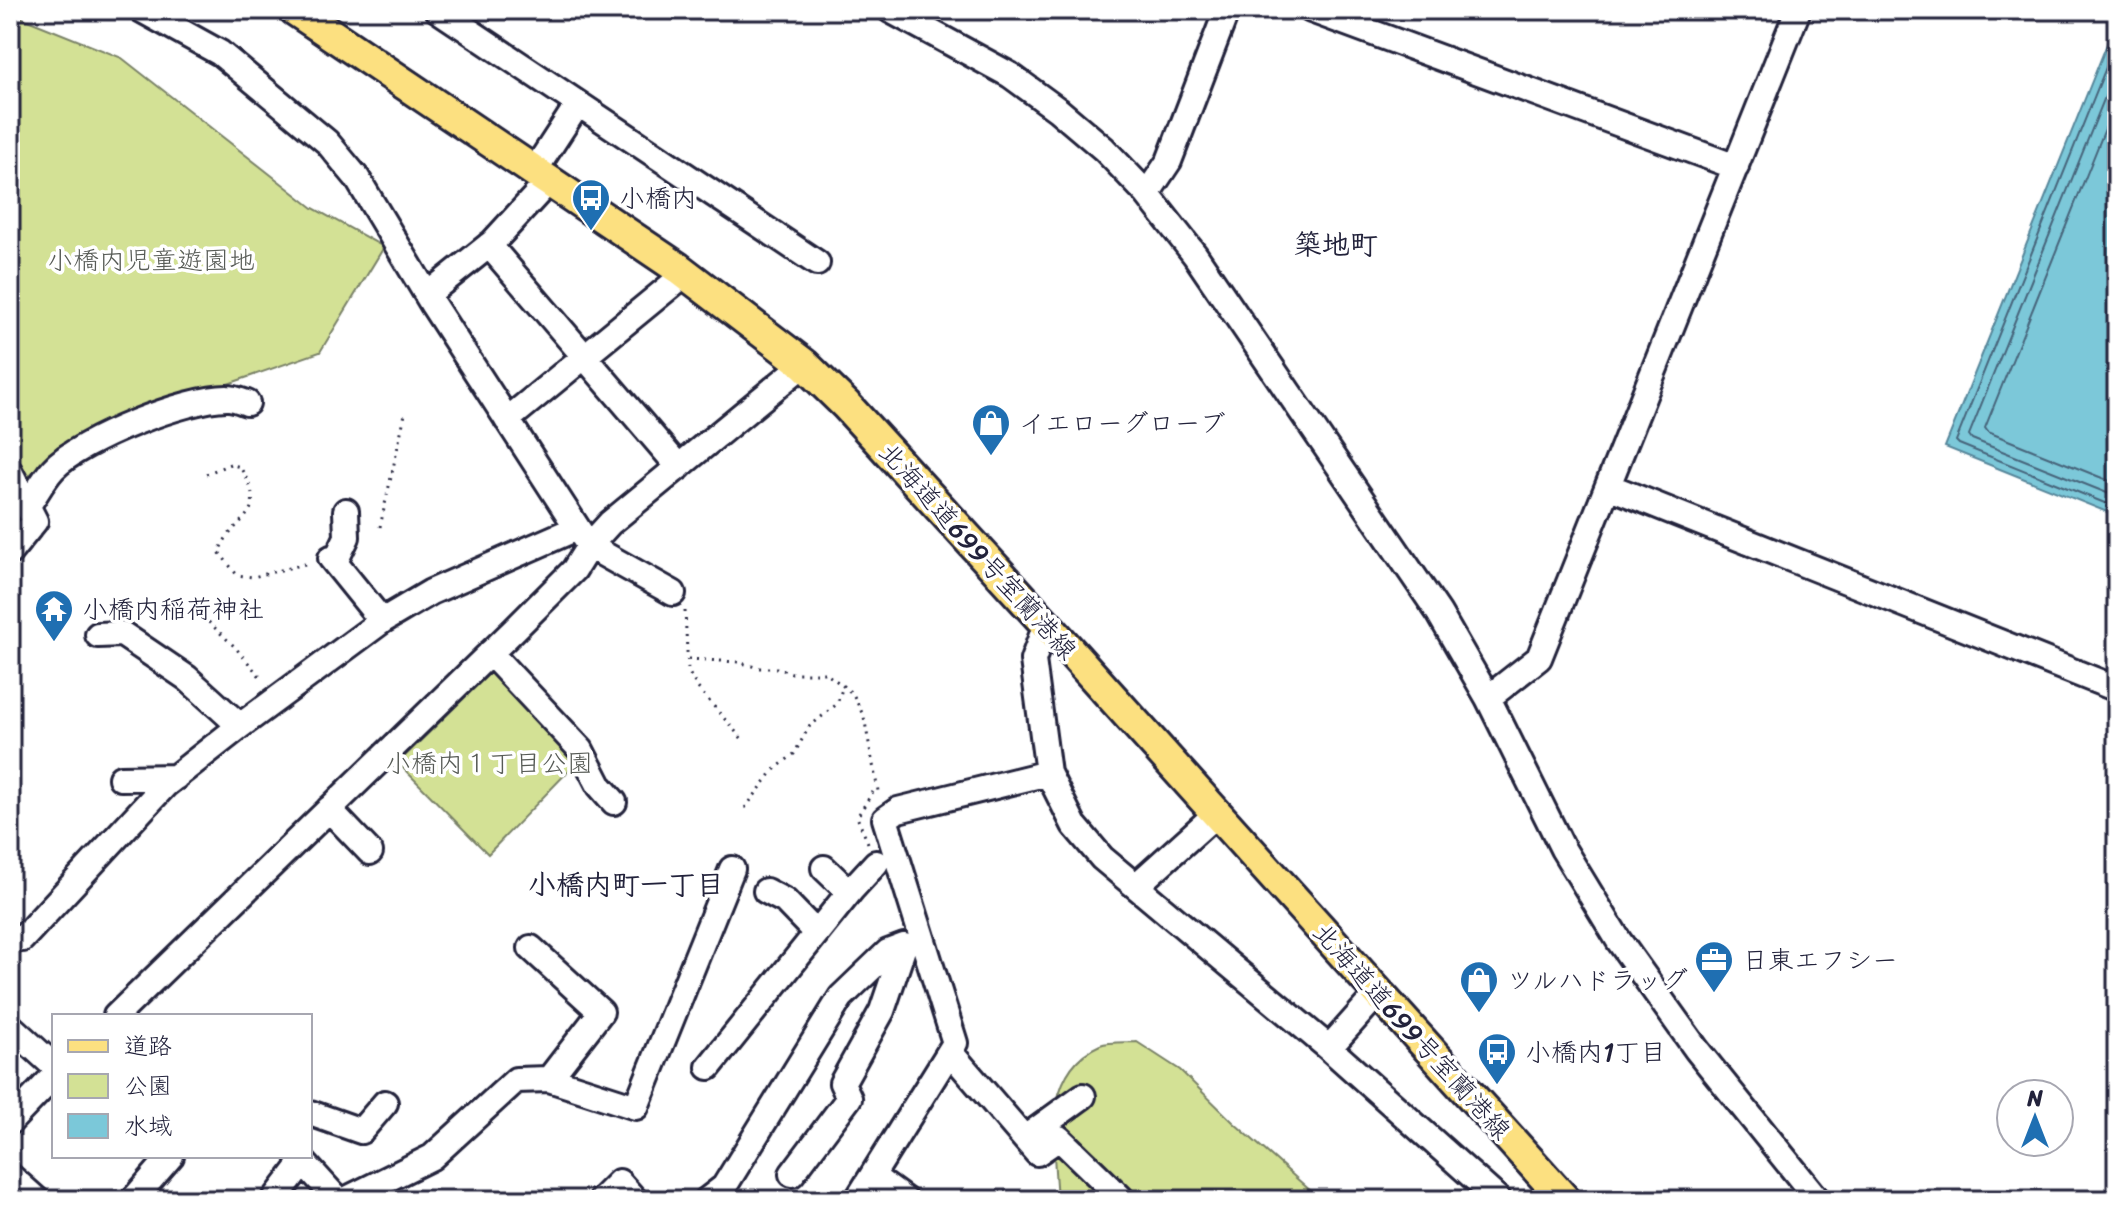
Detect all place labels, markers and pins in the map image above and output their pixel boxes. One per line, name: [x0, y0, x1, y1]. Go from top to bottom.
place label: 小橋内: [619, 175, 697, 221]
bus stop icon: 小橋内: [570, 177, 612, 232]
place label: イエローグローブ: [1019, 400, 1225, 446]
shop icon: イエローグローブ: [970, 402, 1012, 457]
place label: 小橋内稲荷神社: [82, 586, 264, 632]
temple icon: 小橋内稲荷神社: [33, 588, 75, 643]
place label: 日東エフシー: [1742, 937, 1898, 983]
office icon: 日東エフシー: [1693, 939, 1735, 994]
place label: ツルハドラッグ: [1507, 957, 1688, 1003]
shop icon: ツルハドラッグ: [1458, 959, 1500, 1014]
place label: 小橋内1丁目: [1525, 1029, 1666, 1075]
bus stop icon: 小橋内1丁目: [1476, 1031, 1518, 1086]

